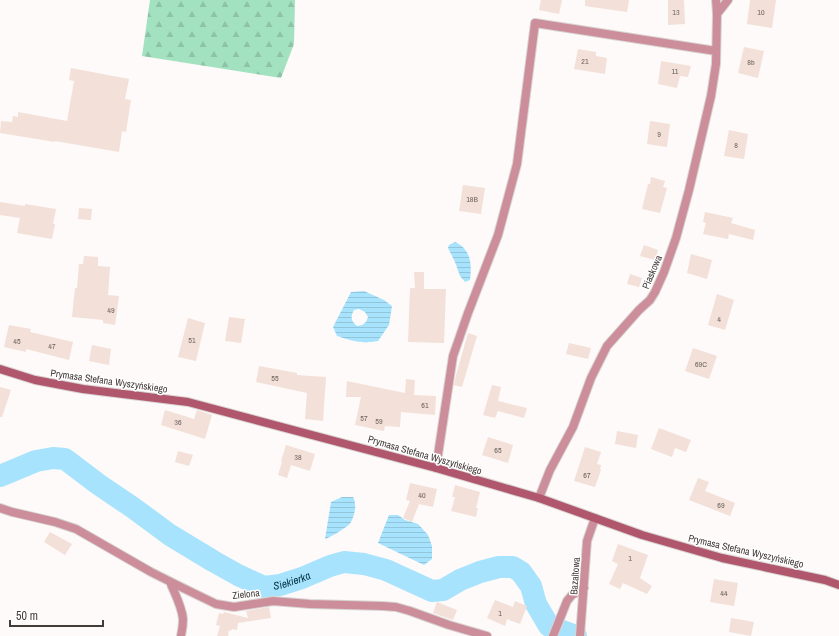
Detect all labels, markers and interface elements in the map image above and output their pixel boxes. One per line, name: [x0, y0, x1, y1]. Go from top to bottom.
house number: 13: [672, 7, 680, 17]
house number: 10: [757, 7, 765, 17]
house number: 21: [581, 56, 589, 66]
house number: 8b: [747, 57, 755, 67]
house number: 11: [672, 66, 679, 76]
house number: 9: [657, 129, 661, 139]
house number: 8: [734, 140, 738, 150]
house number: 18B: [466, 194, 478, 204]
street label: Piaskowa: [639, 253, 665, 291]
house number: 49: [107, 305, 115, 315]
house number: 4: [717, 314, 721, 324]
house number: 51: [188, 335, 196, 345]
house number: 45: [13, 336, 21, 346]
house number: 47: [48, 341, 56, 351]
house number: 69C: [695, 359, 707, 369]
street label: Prymasa Stefana Wyszyńskiego: [50, 366, 169, 396]
house number: 55: [271, 373, 279, 383]
house number: 61: [421, 400, 429, 410]
house number: 57: [360, 413, 368, 423]
house number: 59: [375, 416, 383, 426]
house number: 36: [174, 417, 182, 427]
street label: Prymasa Stefana Wyszyńskiego: [367, 432, 484, 478]
house number: 65: [494, 445, 502, 455]
house number: 38: [294, 452, 302, 462]
house number: 67: [583, 470, 591, 480]
house number: 40: [418, 490, 426, 500]
house number: 69: [717, 500, 725, 510]
street label: Prymasa Stefana Wyszyńskiego: [687, 531, 805, 571]
house number: 1: [628, 553, 632, 563]
street label: Bazaltowa: [567, 556, 583, 595]
water label: Siekierka: [272, 568, 312, 593]
street label: Zielona: [232, 586, 261, 602]
house number: 44: [720, 588, 728, 598]
scale bar: [10, 602, 103, 628]
text: 50 m: [16, 608, 38, 624]
house number: 1: [498, 608, 502, 618]

